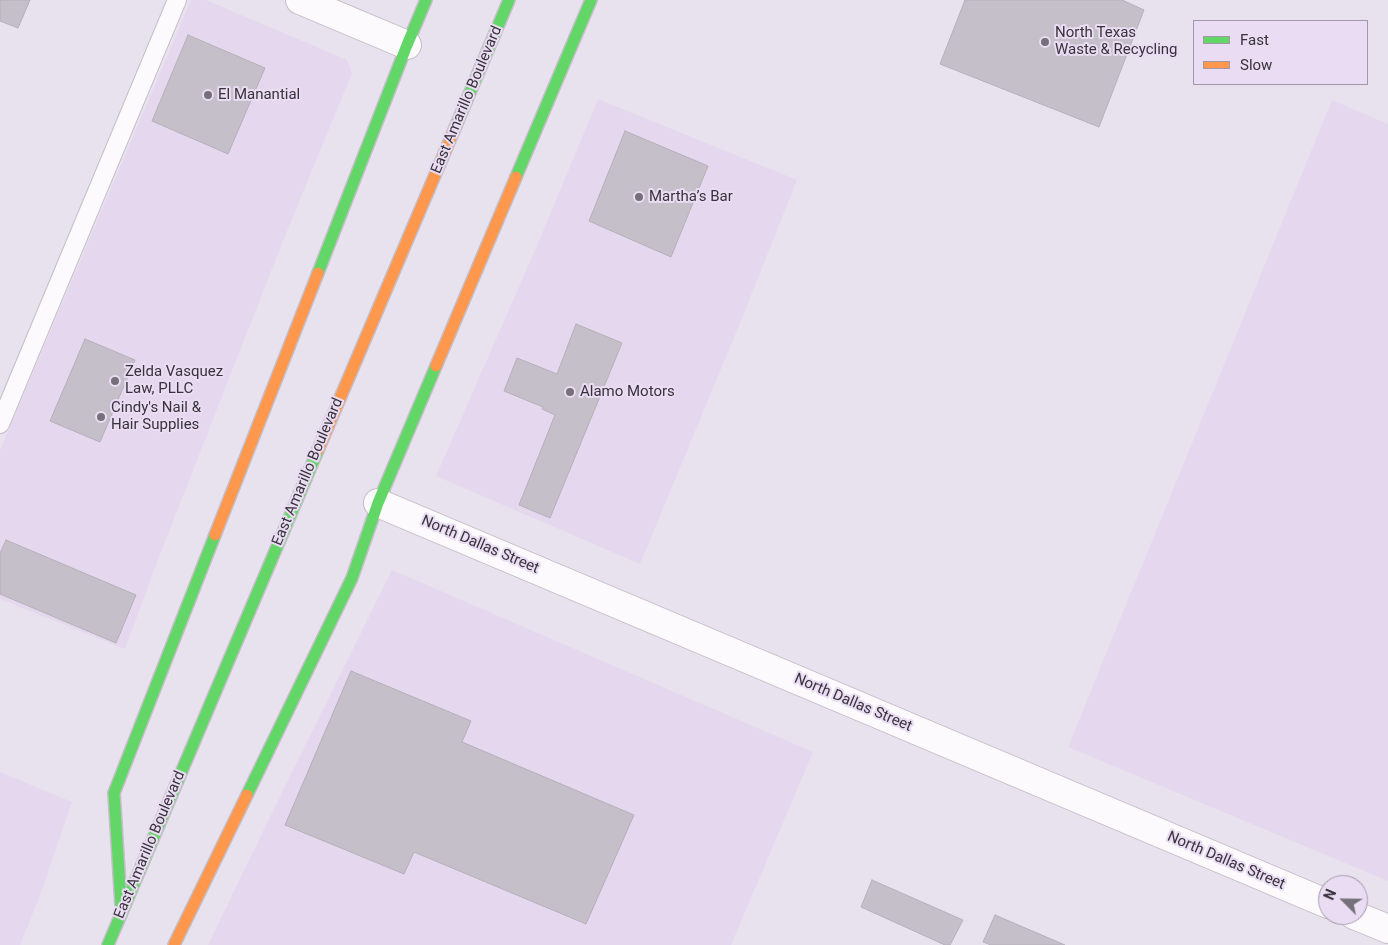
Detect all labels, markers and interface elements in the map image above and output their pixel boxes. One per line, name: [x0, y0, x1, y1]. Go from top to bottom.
legend: [1193, 20, 1368, 85]
street label: East Amarillo Boulevard: [428, 23, 506, 177]
place label: North Texas Waste & Recycling: [1055, 24, 1178, 59]
text: Fast: [1240, 31, 1269, 49]
marker: North Texas Waste & Recycling: [1039, 36, 1051, 48]
text: Slow: [1240, 56, 1272, 74]
place label: El Manantial: [218, 86, 300, 104]
marker: El Manantial: [202, 89, 214, 101]
place label: Martha’s Bar: [649, 188, 733, 206]
marker: Martha’s Bar: [633, 191, 645, 203]
place label: Zelda Vasquez Law, PLLC: [125, 363, 223, 398]
marker: Zelda Vasquez Law, PLLC: [109, 375, 121, 387]
place label: Alamo Motors: [580, 383, 675, 401]
marker: Alamo Motors: [564, 386, 576, 398]
street label: East Amarillo Boulevard: [269, 395, 347, 549]
place label: Cindy's Nail & Hair Supplies: [111, 399, 201, 434]
marker: Cindy's Nail & Hair Supplies: [95, 411, 107, 423]
street label: North Dallas Street: [418, 512, 542, 578]
street label: North Dallas Street: [791, 670, 915, 736]
street label: East Amarillo Boulevard: [111, 768, 189, 922]
street label: North Dallas Street: [1164, 828, 1288, 894]
north arrow: [1318, 875, 1368, 925]
text: N: [1321, 887, 1339, 902]

